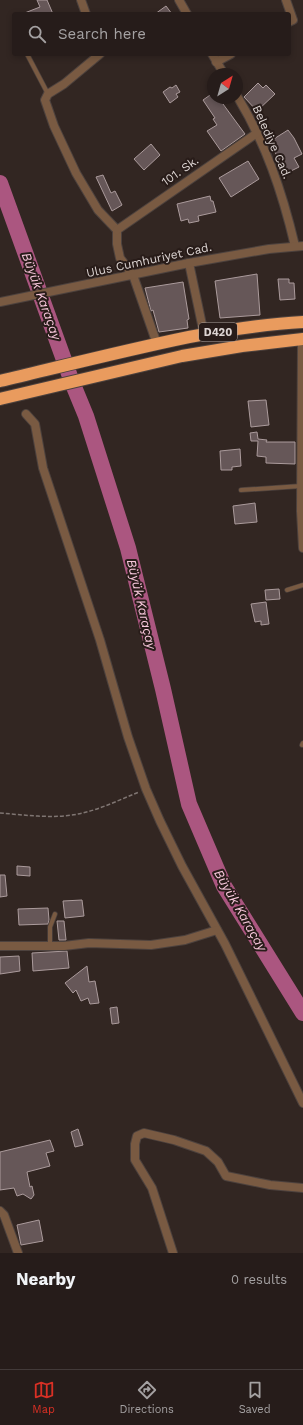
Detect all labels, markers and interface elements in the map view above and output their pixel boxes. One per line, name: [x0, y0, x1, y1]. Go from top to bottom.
search box: [12, 12, 291, 56]
icon: search: [26, 23, 48, 45]
text: Search here: [58, 25, 146, 43]
north arrow: [207, 68, 243, 104]
street label: Belediye Cad.: [250, 103, 294, 181]
street label: 101. Sk.: [159, 153, 201, 189]
street label: Ulus Cumhuriyet Cad.: [85, 240, 213, 280]
water label: Büyük Karaçay: [19, 251, 65, 343]
road number: D420: [199, 323, 237, 341]
water label: Büyük Karaçay: [124, 558, 159, 652]
water label: Büyük Karaçay: [211, 867, 271, 955]
text: Nearby: [16, 1269, 75, 1289]
text: 0 results: [231, 1272, 287, 1287]
tab: Map: [32, 1379, 55, 1416]
tab: Directions: [120, 1379, 174, 1416]
tab: Saved: [239, 1379, 271, 1416]

